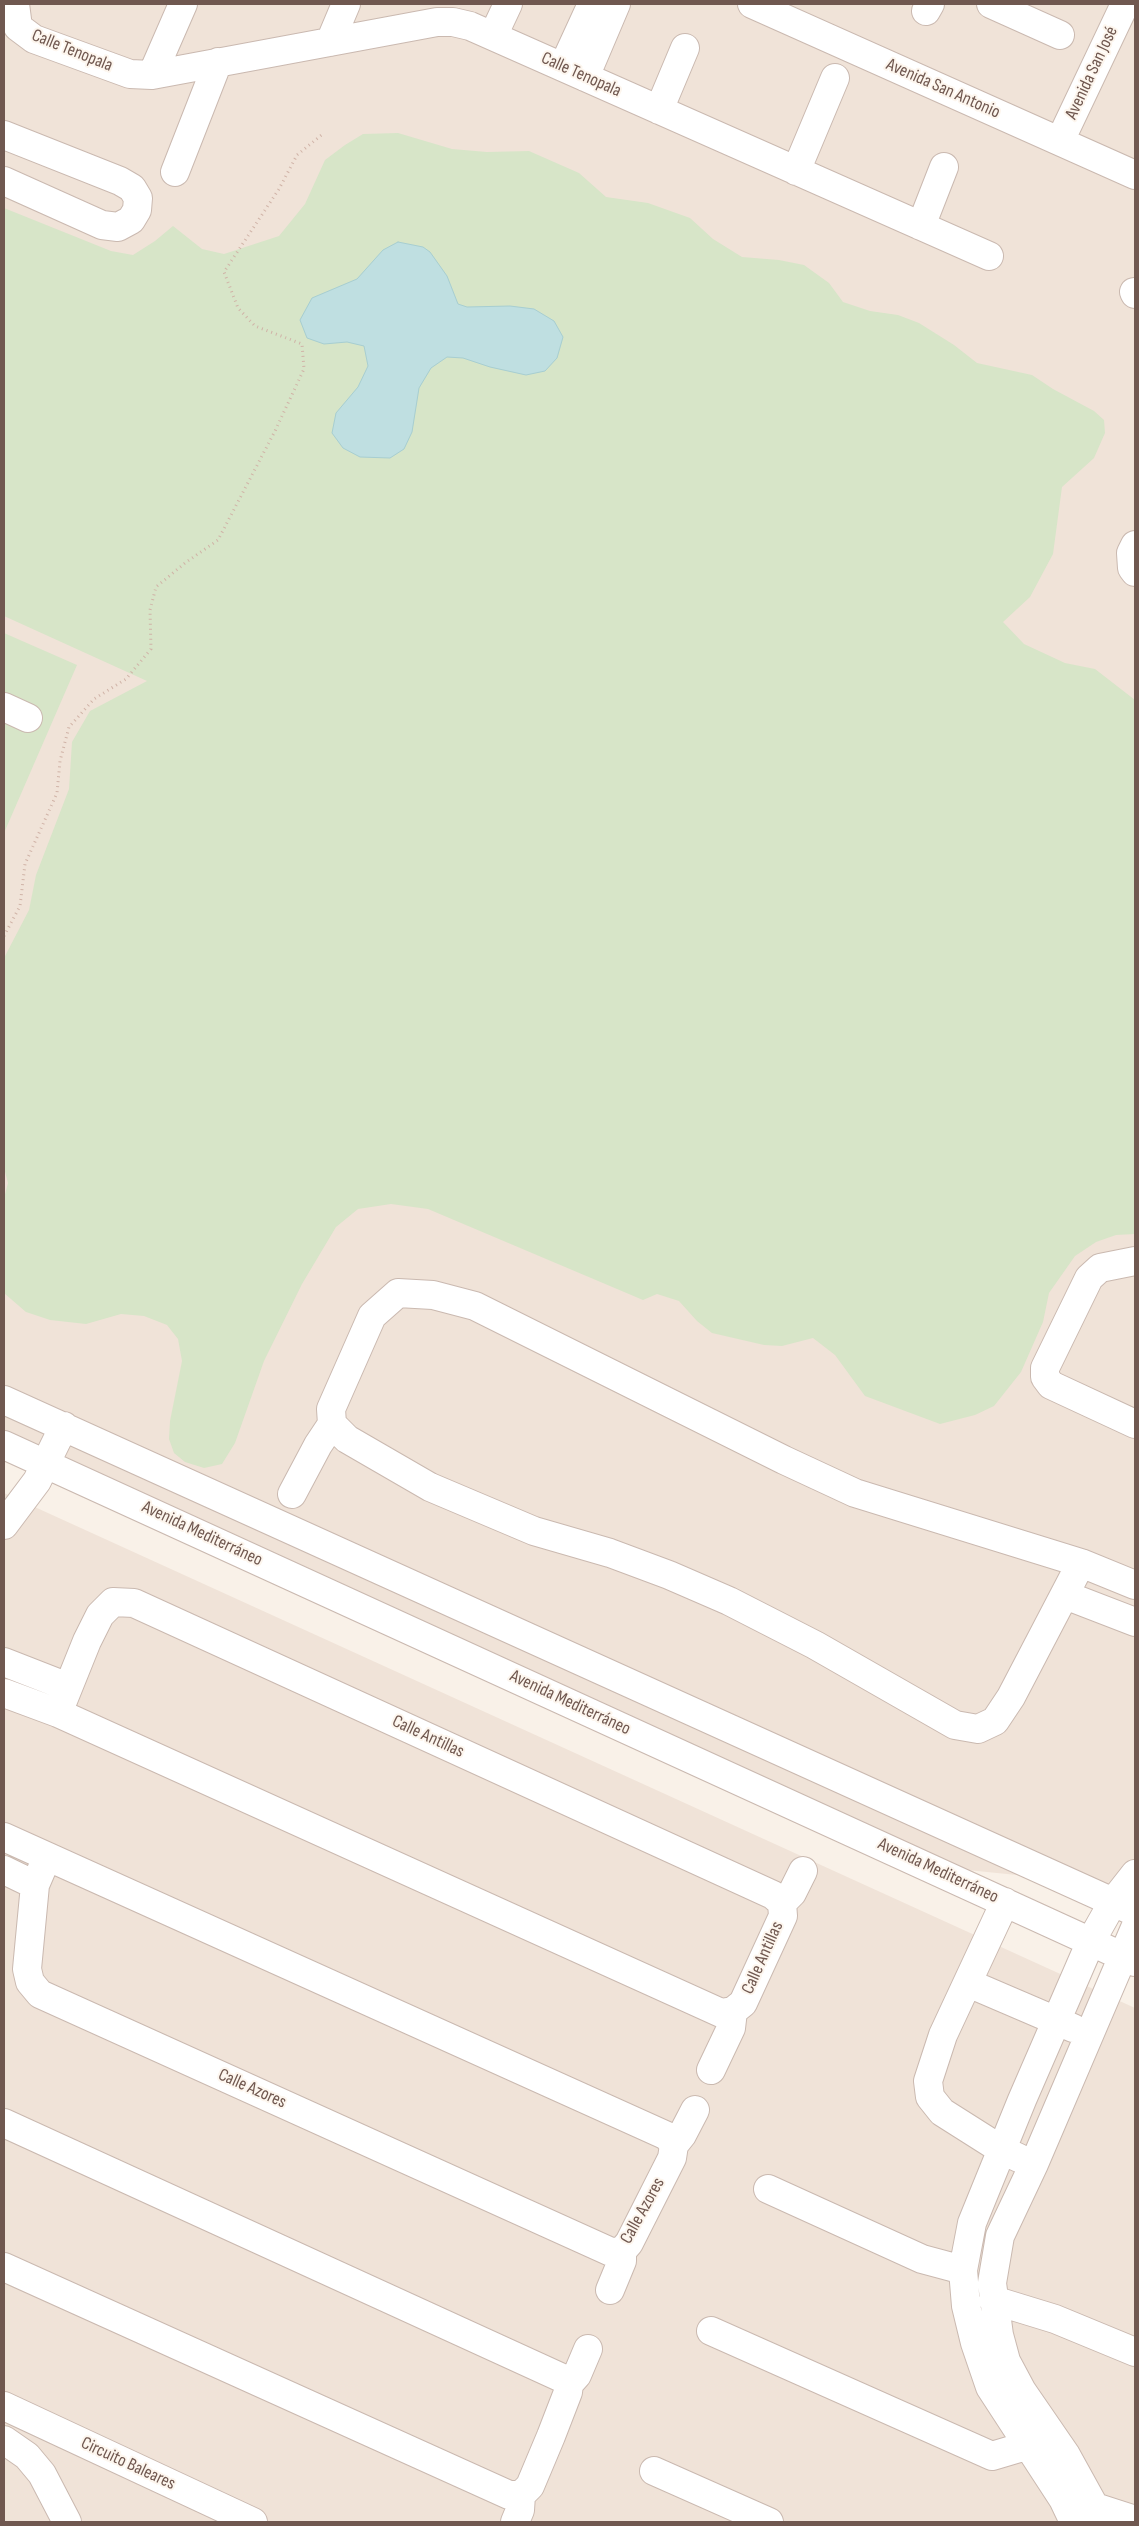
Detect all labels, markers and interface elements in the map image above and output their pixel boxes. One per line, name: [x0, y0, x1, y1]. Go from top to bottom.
street label: Avenida San José: [1061, 23, 1123, 123]
street label: Calle Tenopala: [28, 25, 116, 77]
street label: Calle Tenopala: [538, 48, 624, 102]
street label: Avenida San Antonio: [883, 54, 1003, 124]
street label: Avenida Mediterráneo: [138, 1497, 266, 1571]
street label: Avenida Mediterráneo: [506, 1666, 634, 1740]
street label: Calle Antillas: [389, 1711, 467, 1763]
street label: Avenida Mediterráneo: [874, 1834, 1002, 1908]
street label: Calle Antillas: [737, 1918, 789, 1998]
street label: Calle Azores: [215, 2064, 289, 2114]
street label: Calle Azores: [616, 2174, 670, 2248]
street label: Circuito Baleares: [77, 2433, 179, 2495]

